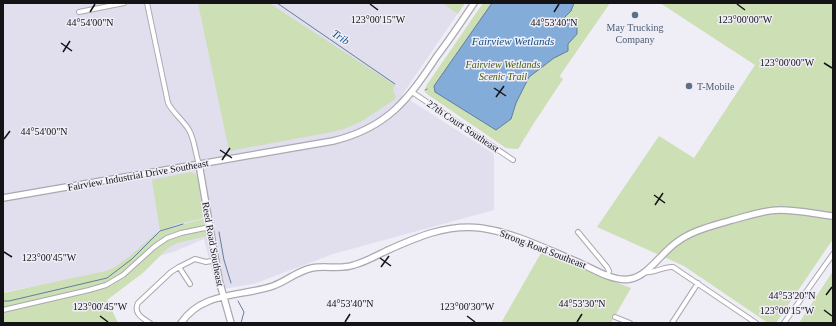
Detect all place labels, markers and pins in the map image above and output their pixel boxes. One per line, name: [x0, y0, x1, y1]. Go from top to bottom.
marker: May Trucking Company: [630, 10, 640, 20]
place label: May Trucking Company: [607, 22, 663, 45]
marker: T-Mobile: [684, 81, 694, 91]
place label: T-Mobile: [697, 81, 735, 92]

